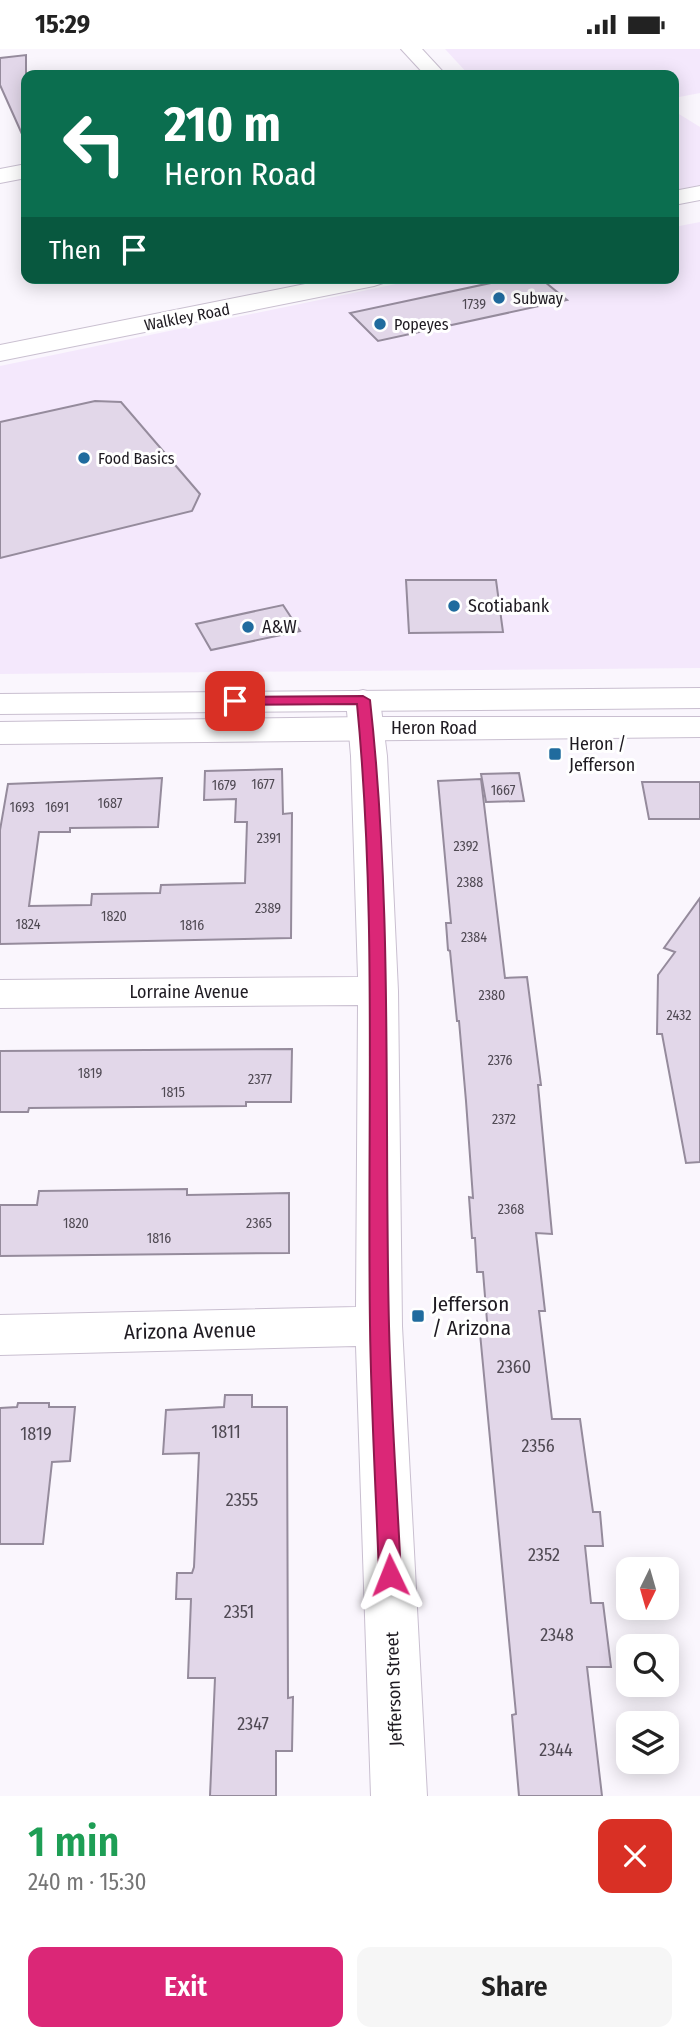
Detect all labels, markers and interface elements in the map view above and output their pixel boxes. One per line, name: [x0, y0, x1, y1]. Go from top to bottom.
text: 15:29: [35, 9, 90, 40]
text: 210 m: [164, 95, 281, 154]
icon: left: [49, 98, 140, 189]
text: Heron Road: [164, 155, 317, 193]
icon: arrive: [115, 231, 153, 269]
text: Then: [49, 235, 101, 266]
place label: Subway: [513, 289, 564, 308]
marker: Subway: [491, 290, 507, 306]
house number: 1739: [462, 296, 486, 313]
street label: Walkley Road: [143, 299, 231, 335]
place label: Popeyes: [394, 315, 449, 334]
marker: Popeyes: [372, 316, 388, 332]
place label: Food Basics: [98, 449, 175, 468]
marker: Food Basics: [76, 450, 92, 466]
place label: Scotiabank: [468, 595, 550, 617]
marker: Scotiabank: [446, 598, 462, 614]
place label: A&W: [262, 616, 297, 638]
marker: A&W: [240, 619, 256, 635]
pin: [205, 671, 265, 731]
icon: arrive: [216, 682, 254, 720]
street label: Heron Road: [391, 717, 477, 739]
place label: Heron / Jefferson: [569, 733, 635, 776]
marker: Heron / Jefferson: [547, 746, 563, 762]
house number: 1677: [251, 776, 275, 793]
house number: 1679: [212, 777, 236, 794]
house number: 1667: [491, 782, 516, 799]
house number: 1687: [98, 795, 123, 812]
house number: 1693: [9, 799, 35, 816]
house number: 1691: [45, 799, 69, 816]
house number: 2391: [257, 830, 281, 847]
house number: 2392: [453, 838, 479, 855]
house number: 2388: [457, 874, 483, 891]
house number: 2389: [255, 900, 281, 917]
house number: 1820: [101, 908, 127, 925]
house number: 1824: [15, 916, 41, 933]
house number: 1816: [180, 917, 204, 934]
house number: 2384: [461, 929, 487, 946]
street label: Lorraine Avenue: [129, 981, 249, 1003]
house number: 2380: [479, 987, 505, 1004]
house number: 2432: [667, 1007, 691, 1024]
house number: 2376: [488, 1052, 512, 1069]
house number: 1819: [78, 1065, 102, 1082]
house number: 2377: [248, 1071, 272, 1088]
house number: 1815: [161, 1084, 185, 1101]
house number: 2372: [492, 1111, 516, 1128]
house number: 2368: [498, 1201, 524, 1218]
house number: 1820: [63, 1215, 89, 1232]
house number: 2365: [246, 1215, 272, 1232]
house number: 1816: [147, 1230, 171, 1247]
place label: Jefferson / Arizona: [432, 1291, 511, 1341]
marker: Jefferson / Arizona: [410, 1308, 426, 1324]
street label: Arizona Avenue: [124, 1317, 256, 1345]
house number: 2360: [497, 1356, 531, 1378]
house number: 1811: [211, 1421, 241, 1443]
house number: 1819: [20, 1423, 52, 1445]
house number: 2356: [521, 1435, 555, 1457]
house number: 2355: [226, 1489, 258, 1511]
position arrow: [353, 1538, 427, 1612]
house number: 2352: [528, 1544, 560, 1566]
north arrow: [616, 1557, 679, 1621]
map controls: [616, 1557, 679, 1774]
house number: 2351: [224, 1601, 254, 1623]
house number: 2348: [540, 1624, 574, 1646]
street label: Jefferson Street: [381, 1631, 407, 1747]
button: search: [616, 1634, 679, 1697]
button: layers: [616, 1711, 679, 1774]
house number: 2347: [237, 1713, 269, 1735]
house number: 2344: [539, 1739, 573, 1761]
text: 1 min: [28, 1817, 119, 1867]
button: close: [598, 1819, 672, 1893]
text: 240 m · 15:30: [28, 1868, 147, 1896]
button: Exit: [28, 1947, 343, 2027]
button: Share: [357, 1947, 672, 2027]

